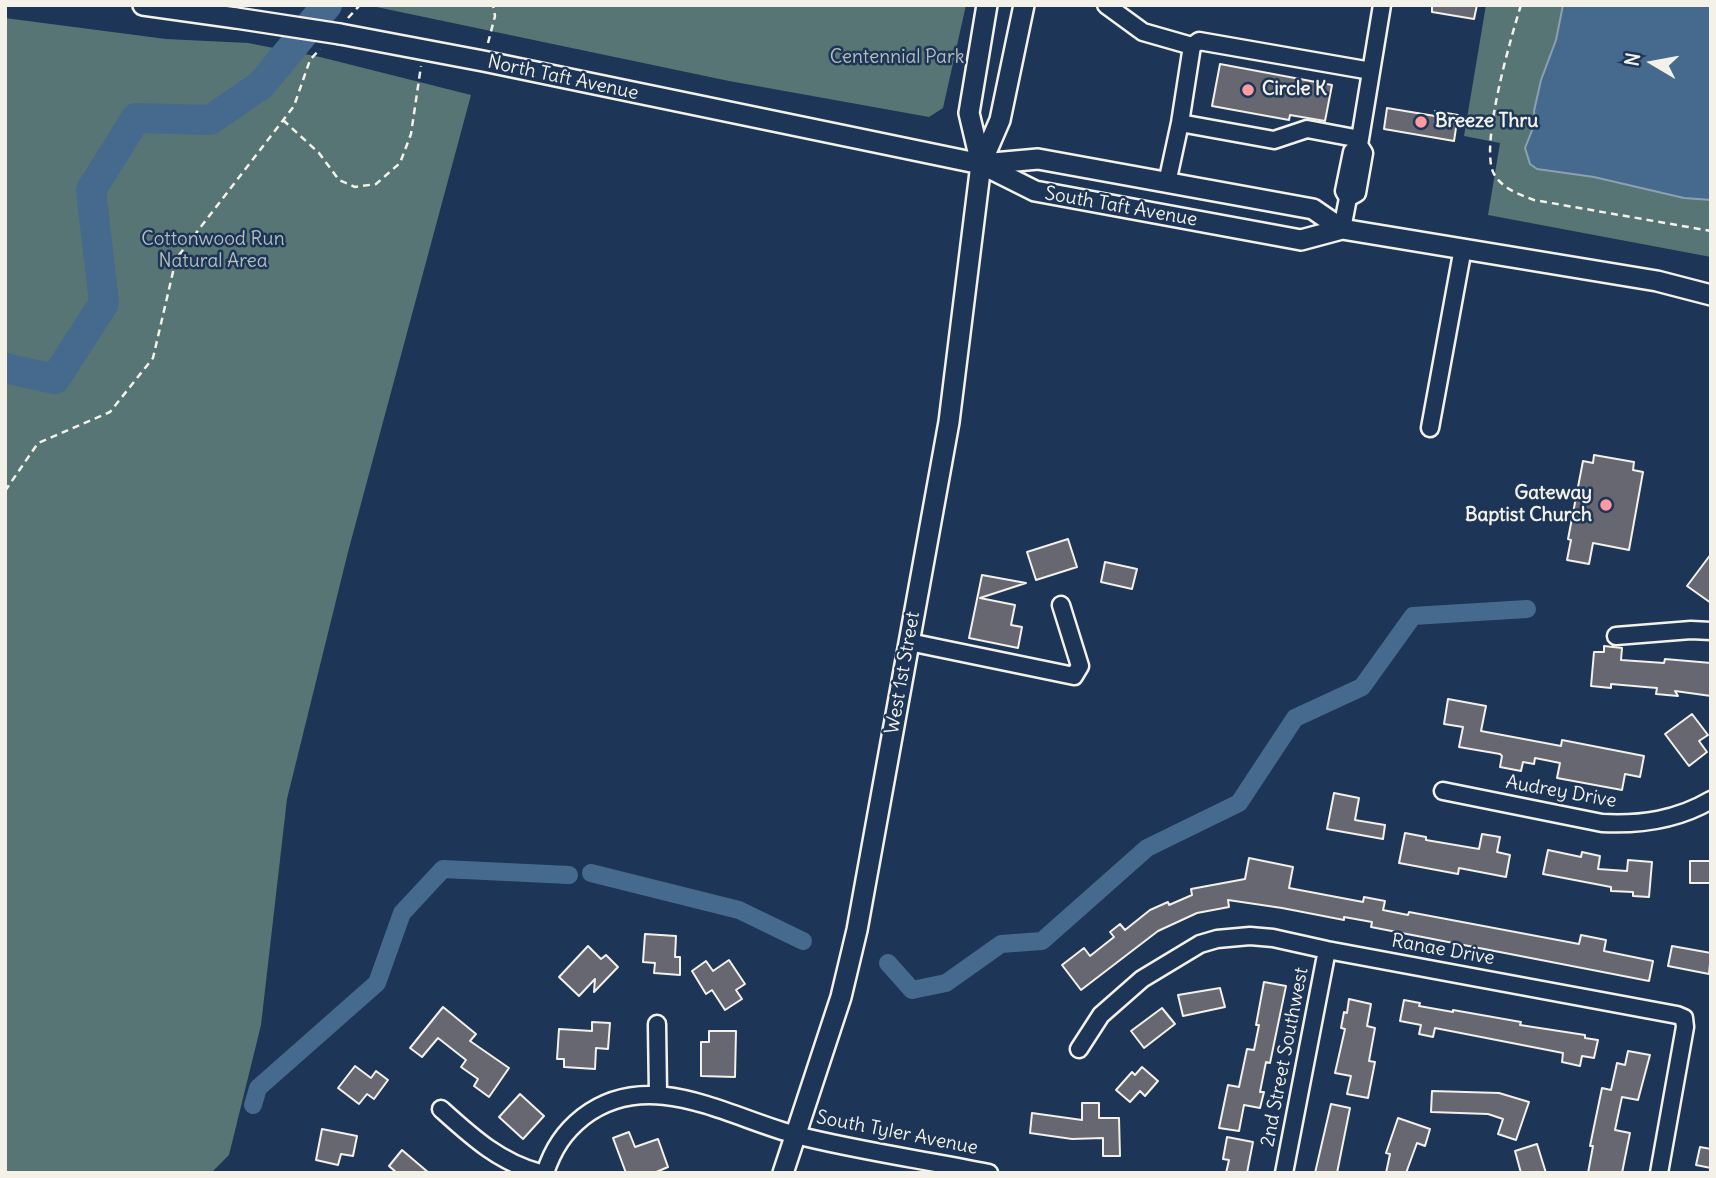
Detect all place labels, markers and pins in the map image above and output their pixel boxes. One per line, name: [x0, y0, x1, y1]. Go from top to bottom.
place label: Circle K: [1262, 79, 1327, 101]
marker: Circle K: [1240, 82, 1256, 98]
place label: Breeze Thru: [1435, 111, 1538, 133]
marker: Breeze Thru: [1413, 114, 1429, 130]
place label: Gateway Baptist Church: [1465, 483, 1592, 527]
marker: Gateway Baptist Church: [1598, 497, 1614, 513]

